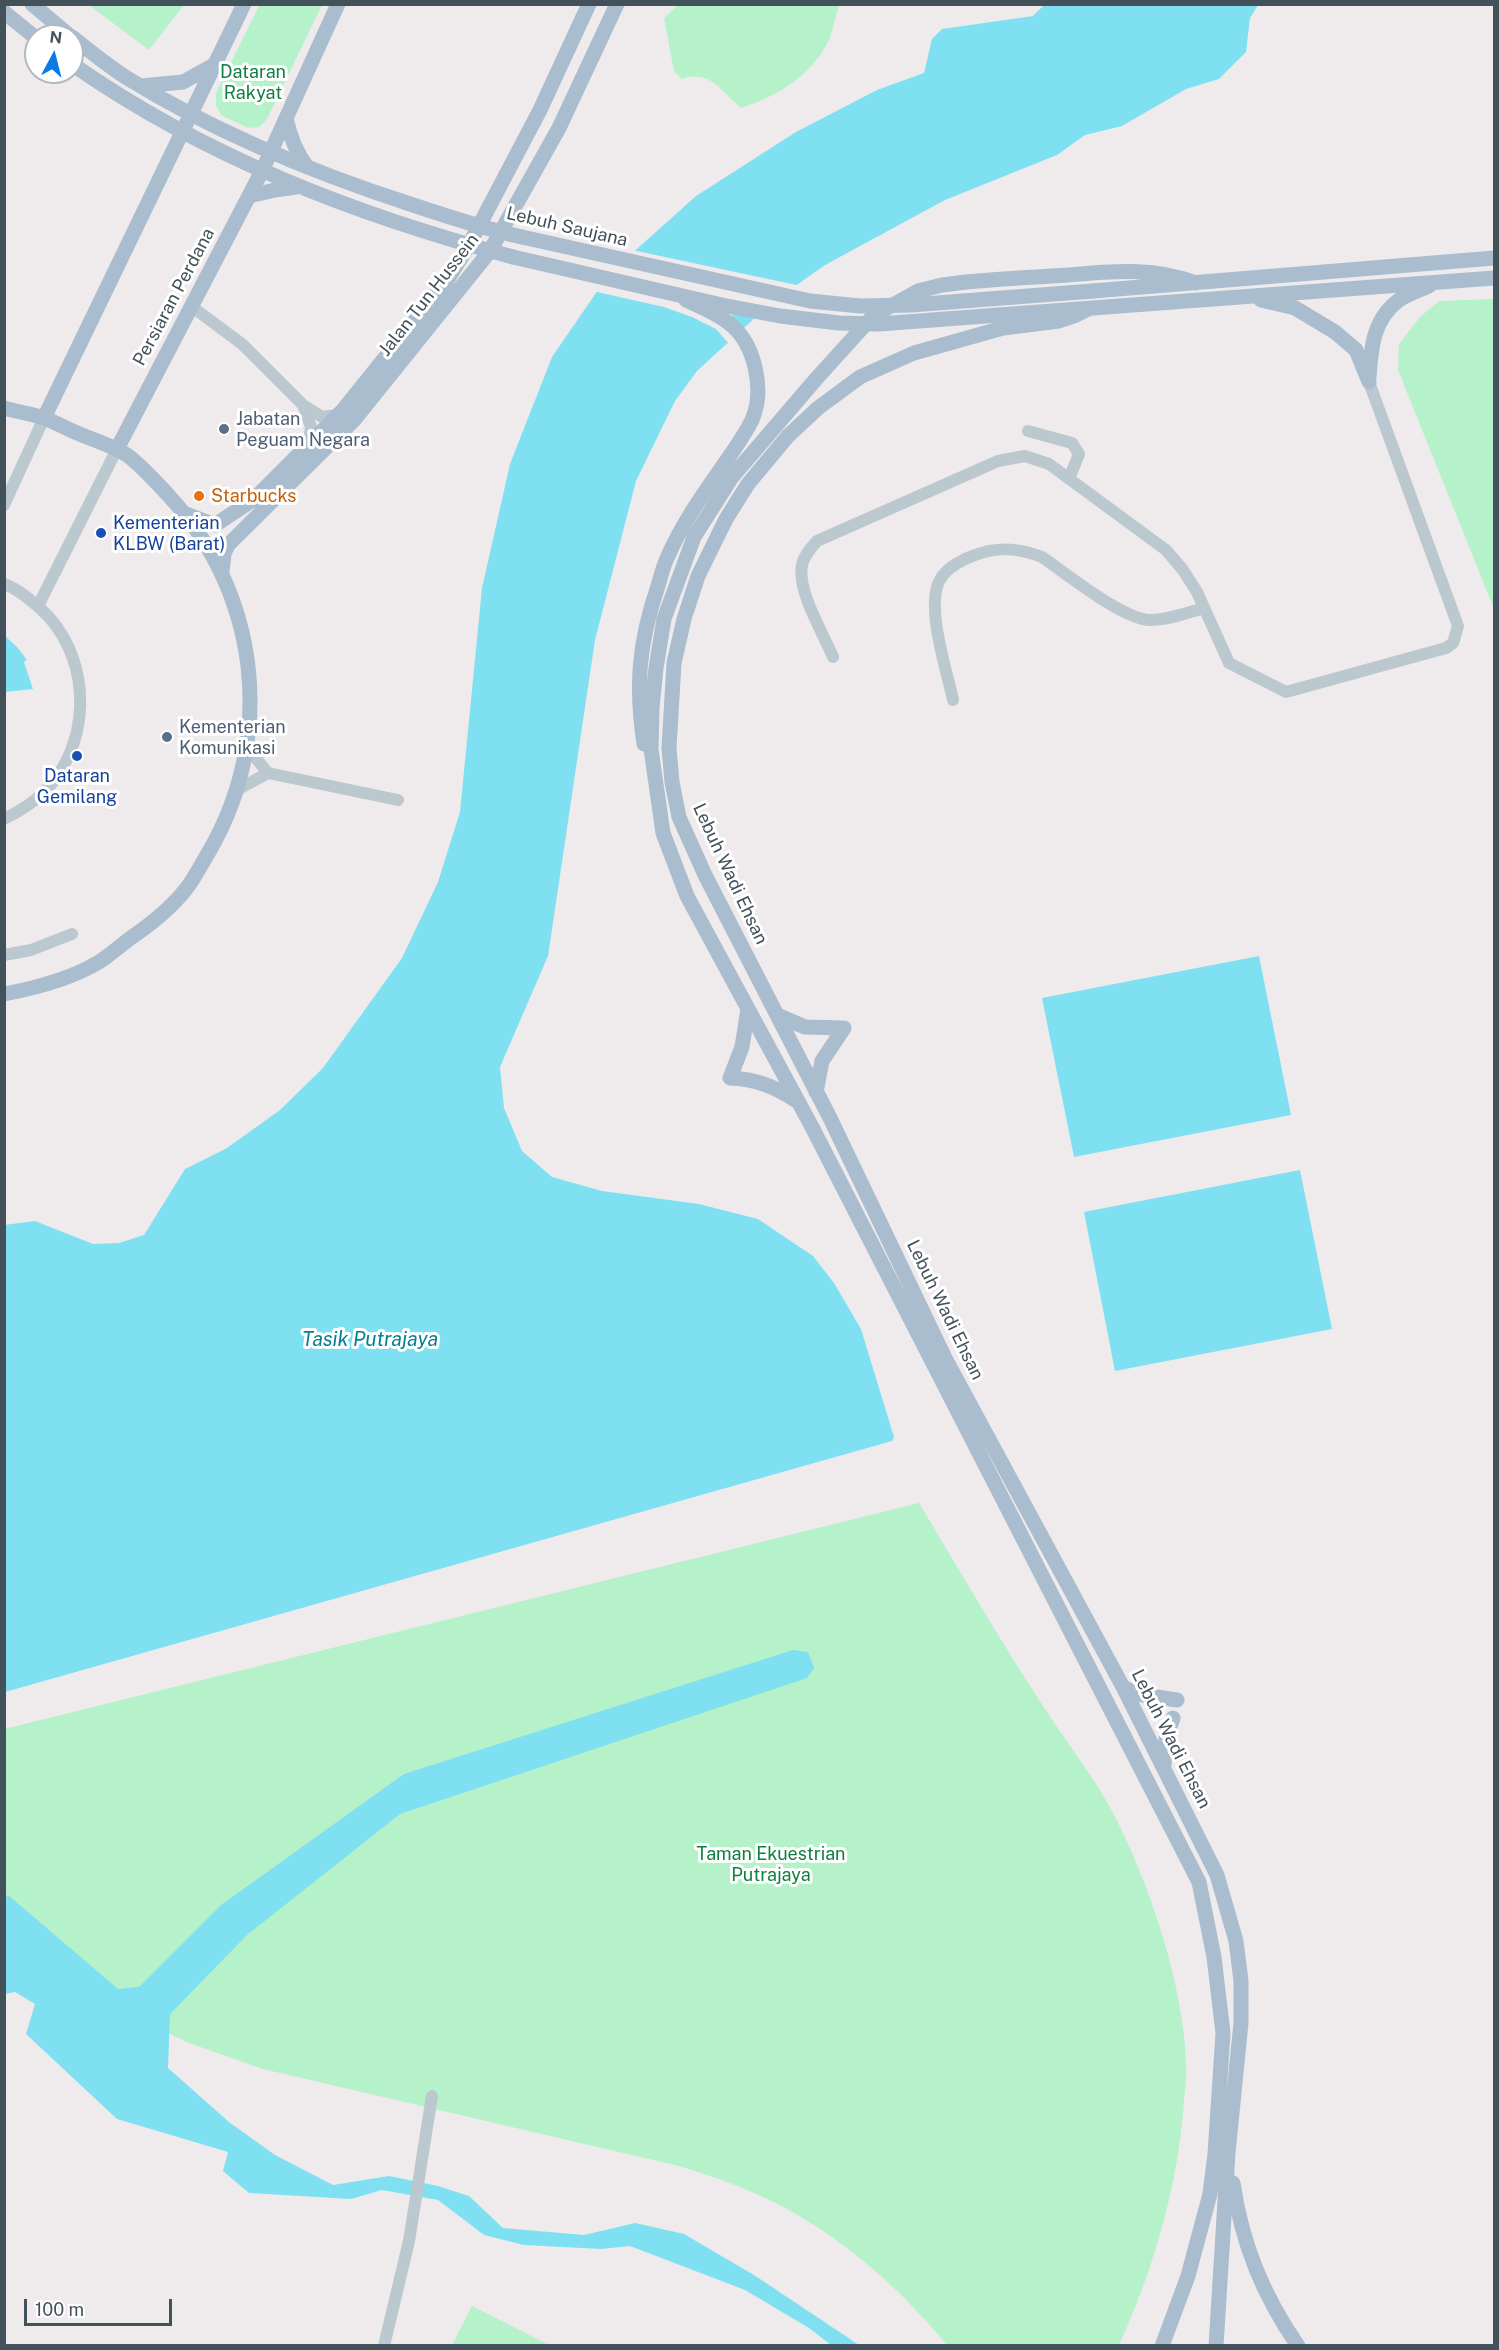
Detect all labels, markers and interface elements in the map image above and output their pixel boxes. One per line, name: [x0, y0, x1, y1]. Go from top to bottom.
north arrow: [24, 24, 84, 84]
text: N: [49, 27, 63, 48]
park label: Dataran Rakyat: [220, 61, 286, 104]
street label: Lebuh Saujana: [504, 203, 630, 251]
street label: Persiaran Perdana: [129, 224, 219, 370]
street label: Jalan Tun Hussein: [374, 229, 484, 361]
place label: Jabatan Peguam Negara: [236, 408, 370, 450]
marker: Jabatan Peguam Negara: [217, 422, 231, 436]
place label: Starbucks: [211, 485, 296, 507]
marker: Starbucks: [192, 489, 206, 503]
place label: Kementerian KLBW (Barat): [113, 512, 225, 554]
marker: Kementerian KLBW (Barat): [94, 526, 108, 540]
place label: Kementerian Komunikasi: [179, 716, 286, 758]
marker: Kementerian Komunikasi: [160, 730, 174, 744]
marker: Dataran Gemilang: [70, 749, 84, 763]
place label: Dataran Gemilang: [37, 765, 117, 808]
street label: Lebuh Wadi Ehsan: [688, 800, 772, 948]
street label: Lebuh Wadi Ehsan: [902, 1237, 988, 1383]
water label: Tasik Putrajaya: [302, 1328, 438, 1352]
street label: Lebuh Wadi Ehsan: [1127, 1666, 1215, 1812]
park label: Taman Ekuestrian Putrajaya: [697, 1843, 845, 1886]
scale bar: [27, 2287, 176, 2325]
text: 100 m: [35, 2299, 84, 2320]

